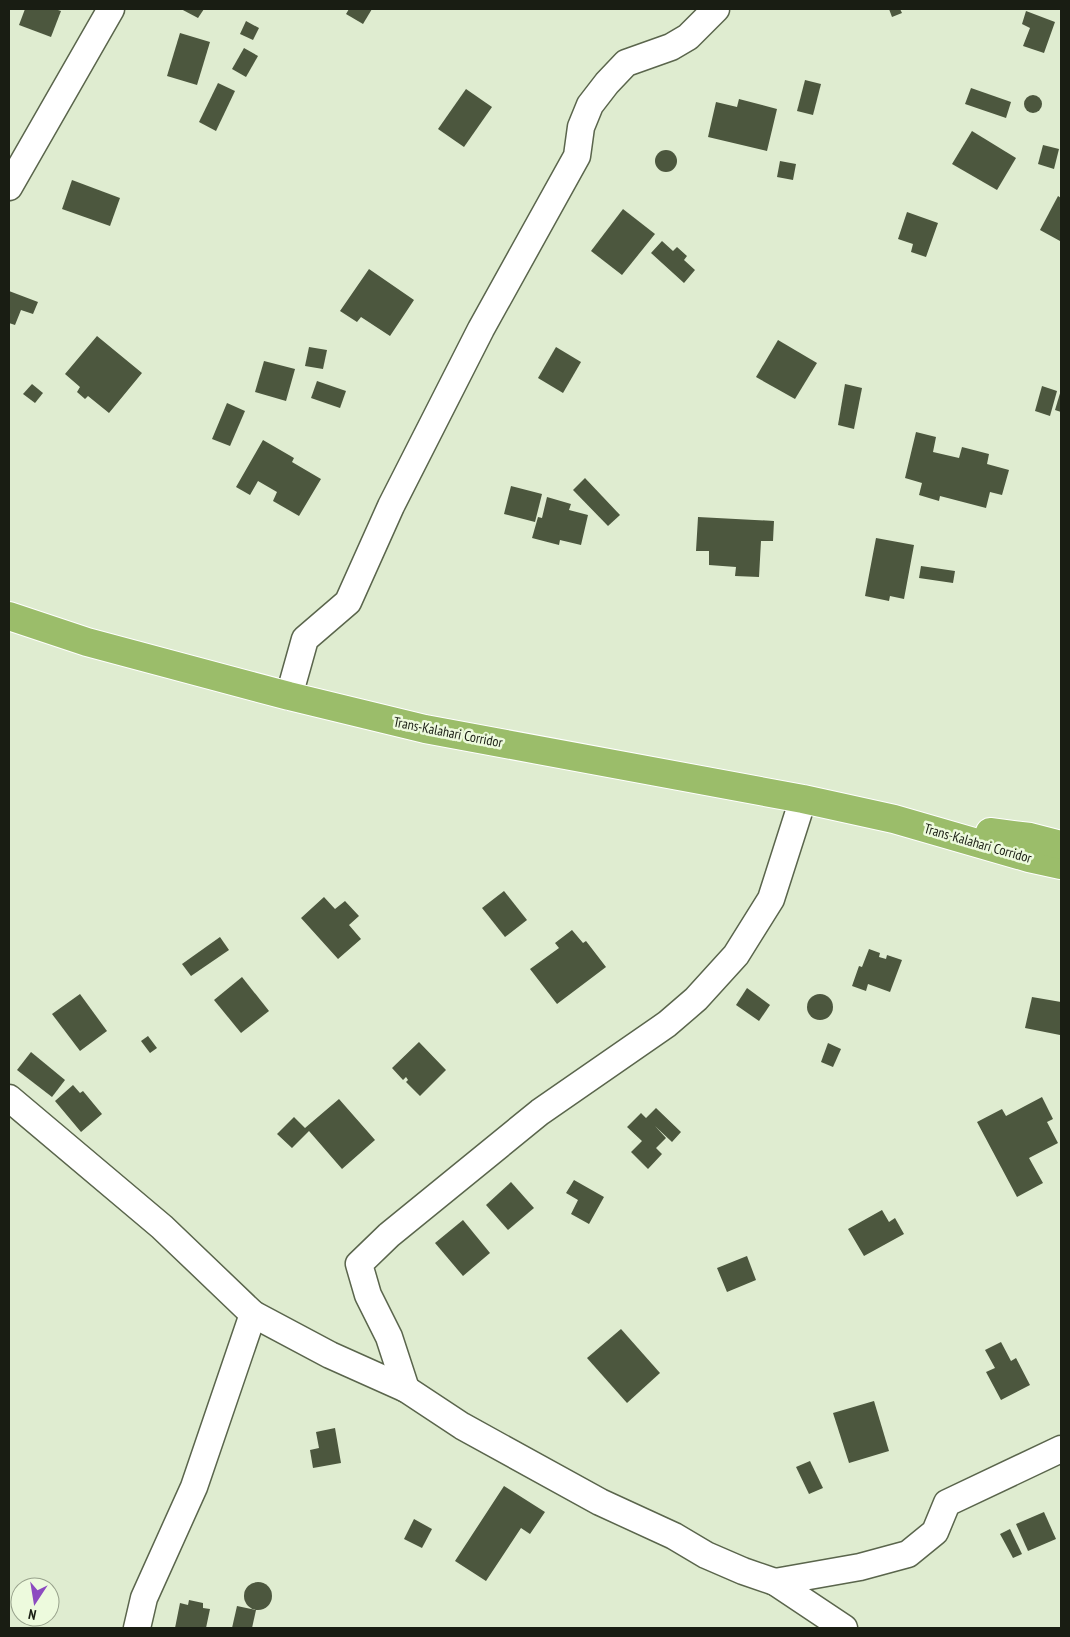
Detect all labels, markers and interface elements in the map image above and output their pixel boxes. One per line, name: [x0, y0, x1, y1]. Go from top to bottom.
street label: Trans-Kalahari Corridor: [392, 713, 504, 751]
street label: Trans-Kalahari Corridor: [922, 819, 1034, 867]
north arrow: [10, 1577, 60, 1627]
text: N: [27, 1605, 38, 1624]

